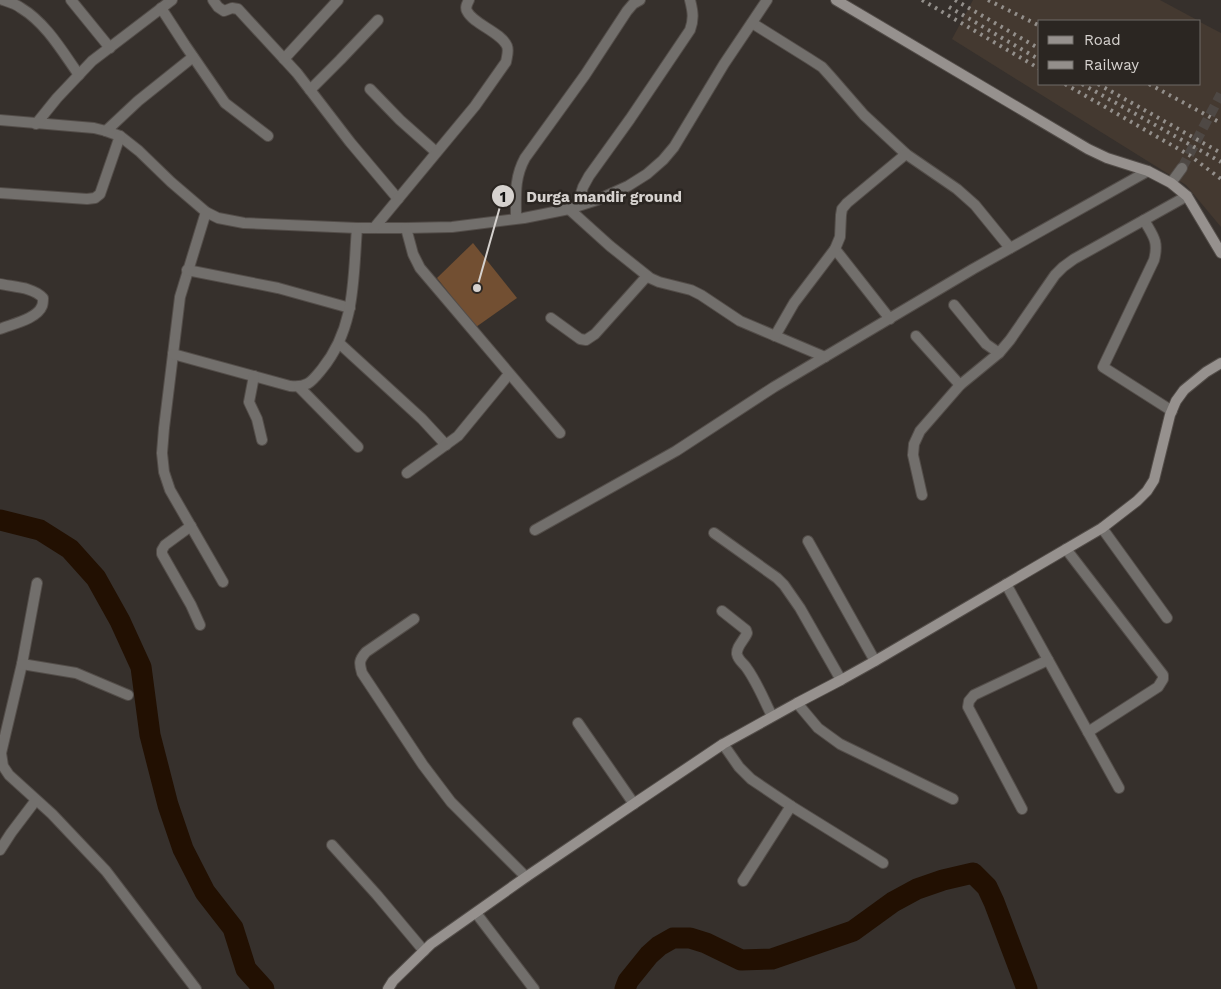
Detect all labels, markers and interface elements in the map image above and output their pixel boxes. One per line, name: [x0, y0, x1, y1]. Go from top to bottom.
legend: [1038, 20, 1201, 85]
text: Road: [1084, 31, 1121, 49]
text: Railway: [1084, 56, 1139, 74]
callout: Durga mandir ground: [491, 181, 692, 211]
text: 1: [500, 188, 506, 206]
text: Durga mandir ground: [526, 188, 682, 206]

